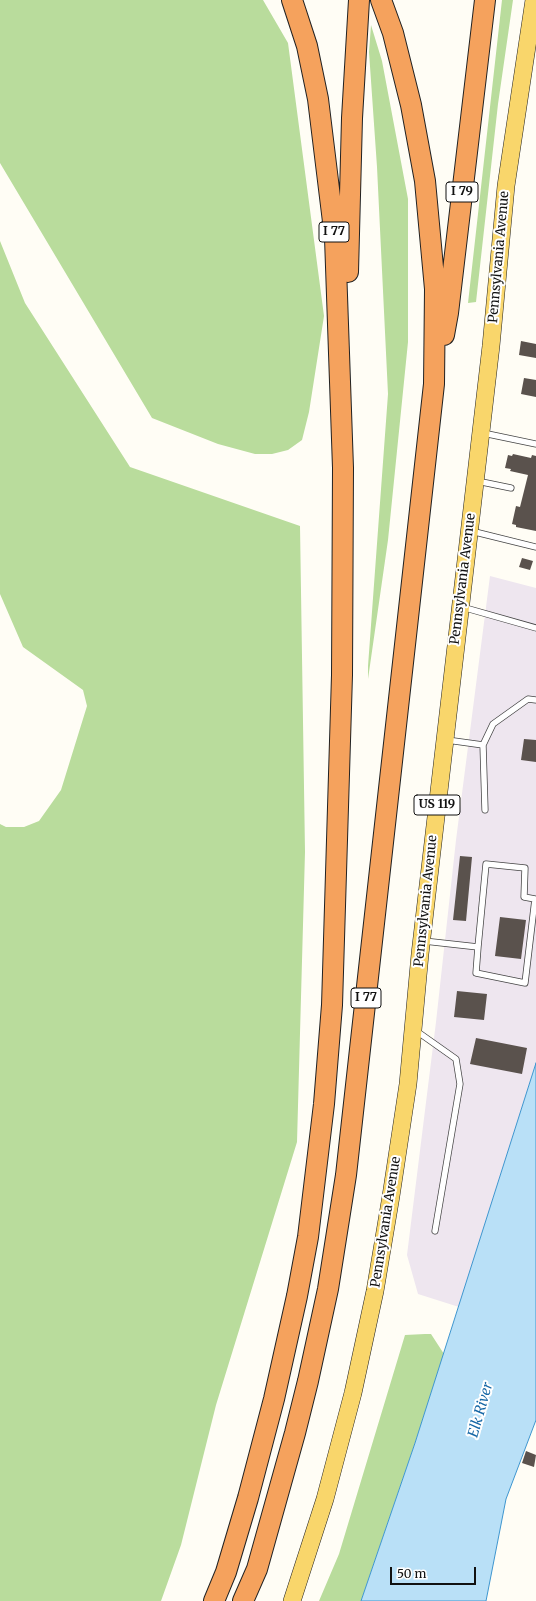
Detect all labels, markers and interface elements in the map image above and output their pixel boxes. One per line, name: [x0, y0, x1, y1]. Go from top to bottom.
road number: I 79: [446, 182, 478, 202]
street label: Pennsylvania Avenue: [485, 190, 513, 324]
road number: I 77: [319, 222, 349, 242]
street label: Pennsylvania Avenue: [447, 512, 479, 646]
road number: US 119: [414, 795, 460, 815]
street label: Pennsylvania Avenue: [411, 834, 441, 968]
road number: I 77: [351, 988, 381, 1008]
street label: Pennsylvania Avenue: [368, 1155, 404, 1289]
water label: Elk River: [465, 1381, 497, 1439]
scale bar: [392, 1559, 478, 1585]
text: 50 m: [397, 1566, 426, 1581]

